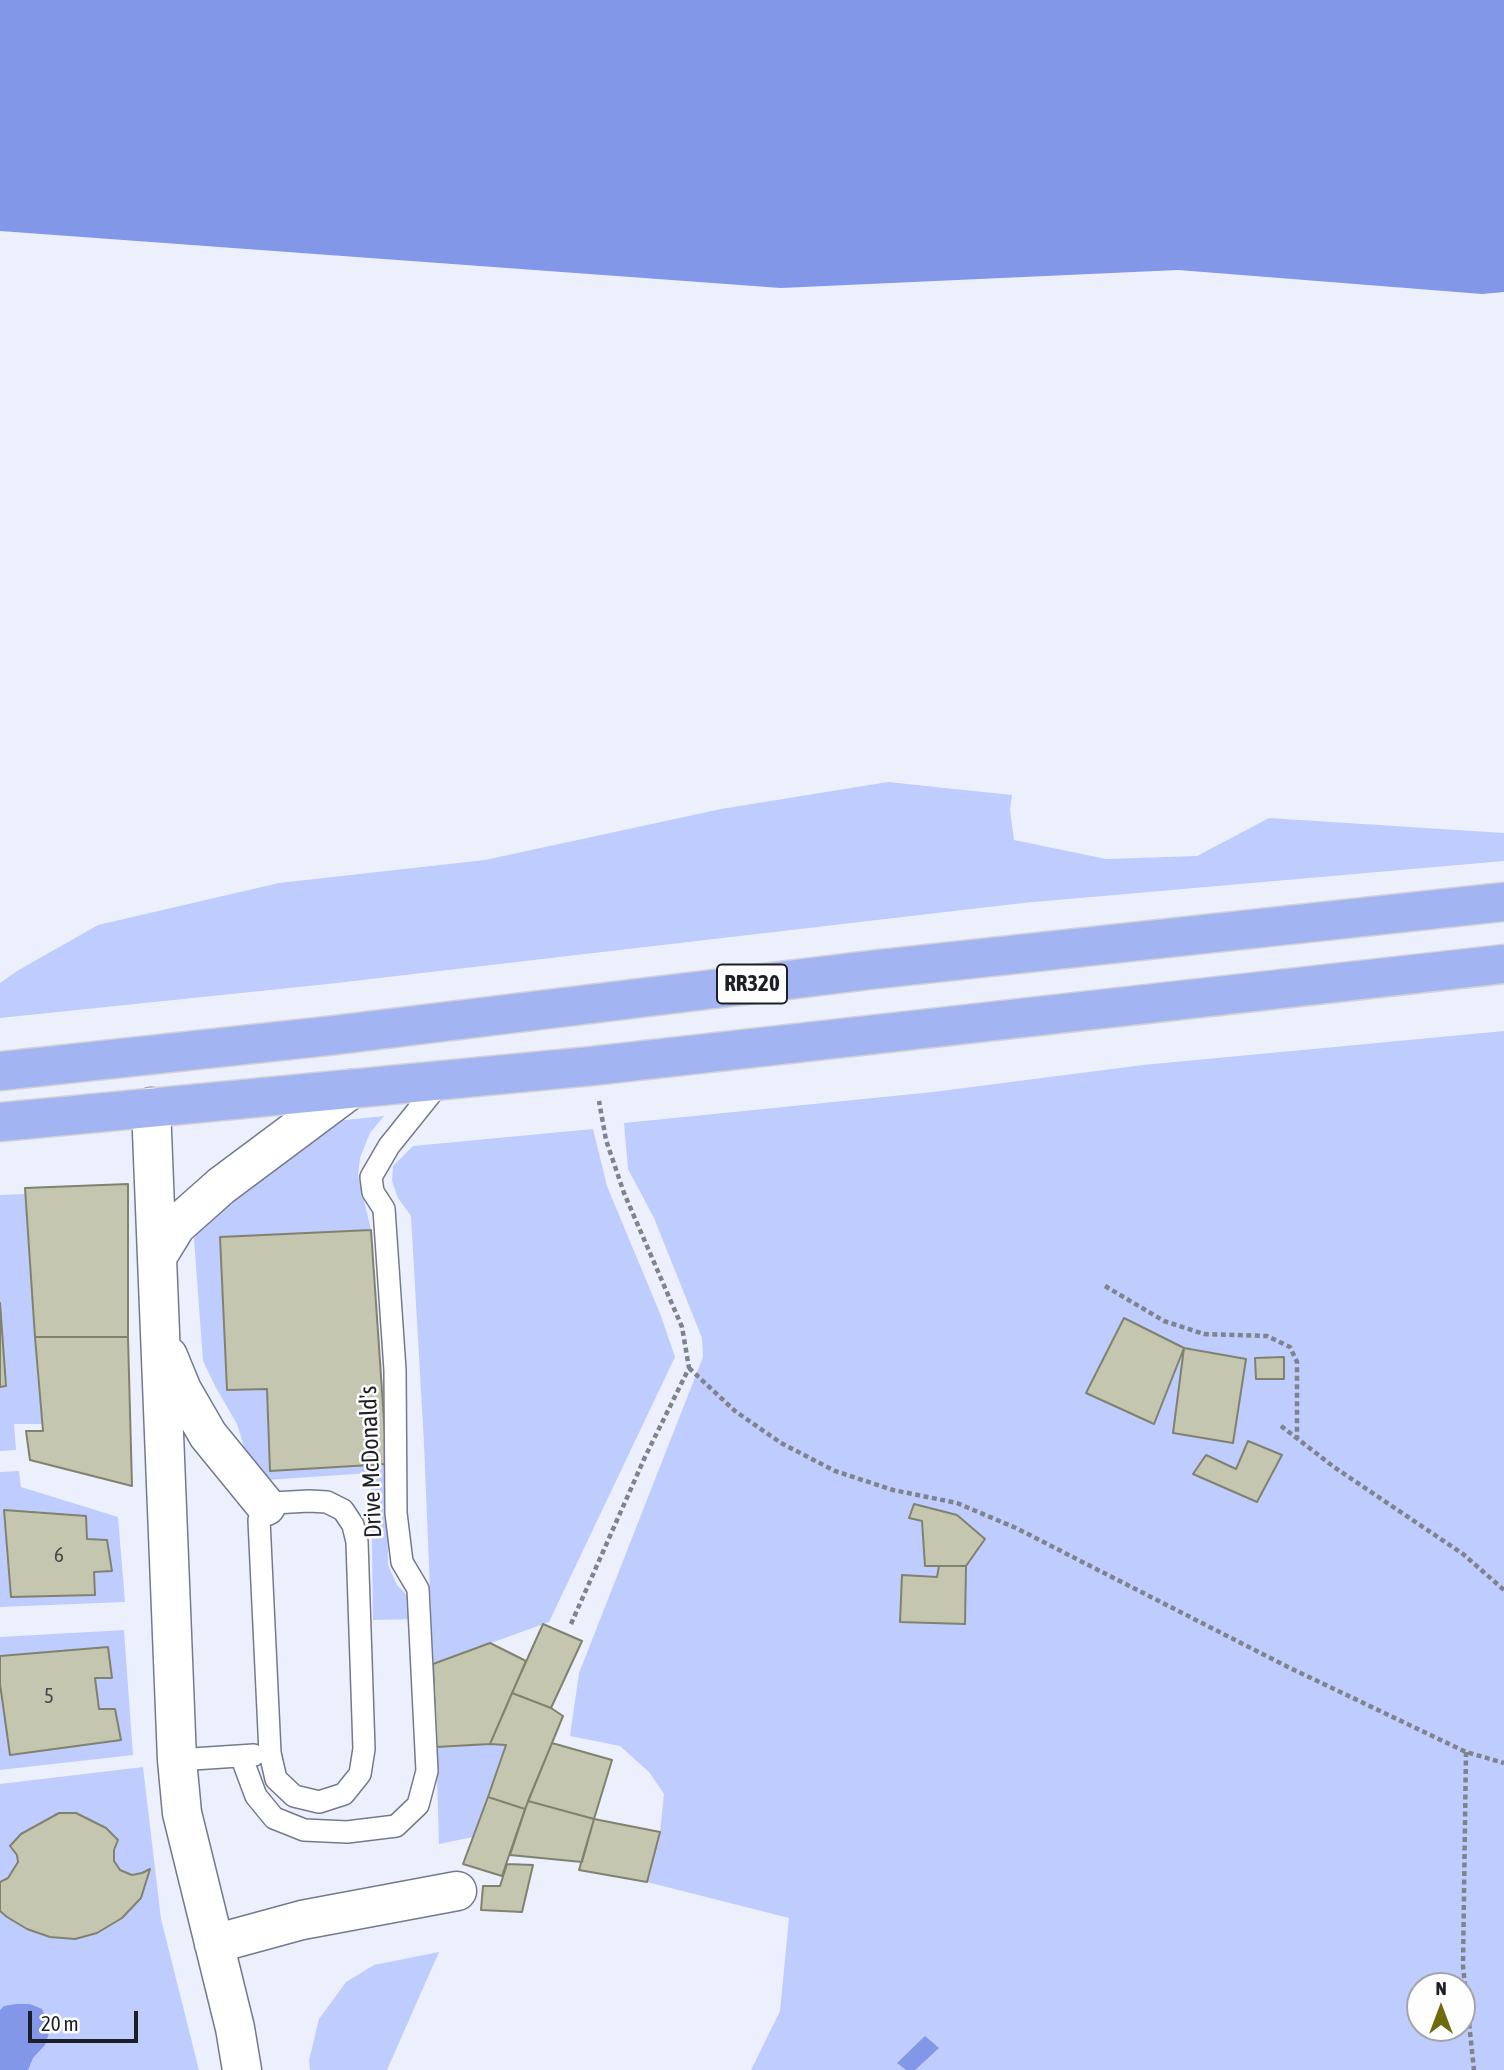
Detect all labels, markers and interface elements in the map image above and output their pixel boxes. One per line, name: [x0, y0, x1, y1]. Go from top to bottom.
road number: RR320: [717, 965, 787, 1004]
street label: Drive McDonald's: [354, 1385, 388, 1539]
house number: 6: [54, 1542, 64, 1568]
house number: 5: [44, 1683, 54, 1709]
north arrow: [1406, 1972, 1476, 2042]
text: N: [1435, 1977, 1447, 1999]
scale bar: [32, 1996, 142, 2040]
text: 20 m: [41, 2011, 79, 2035]

